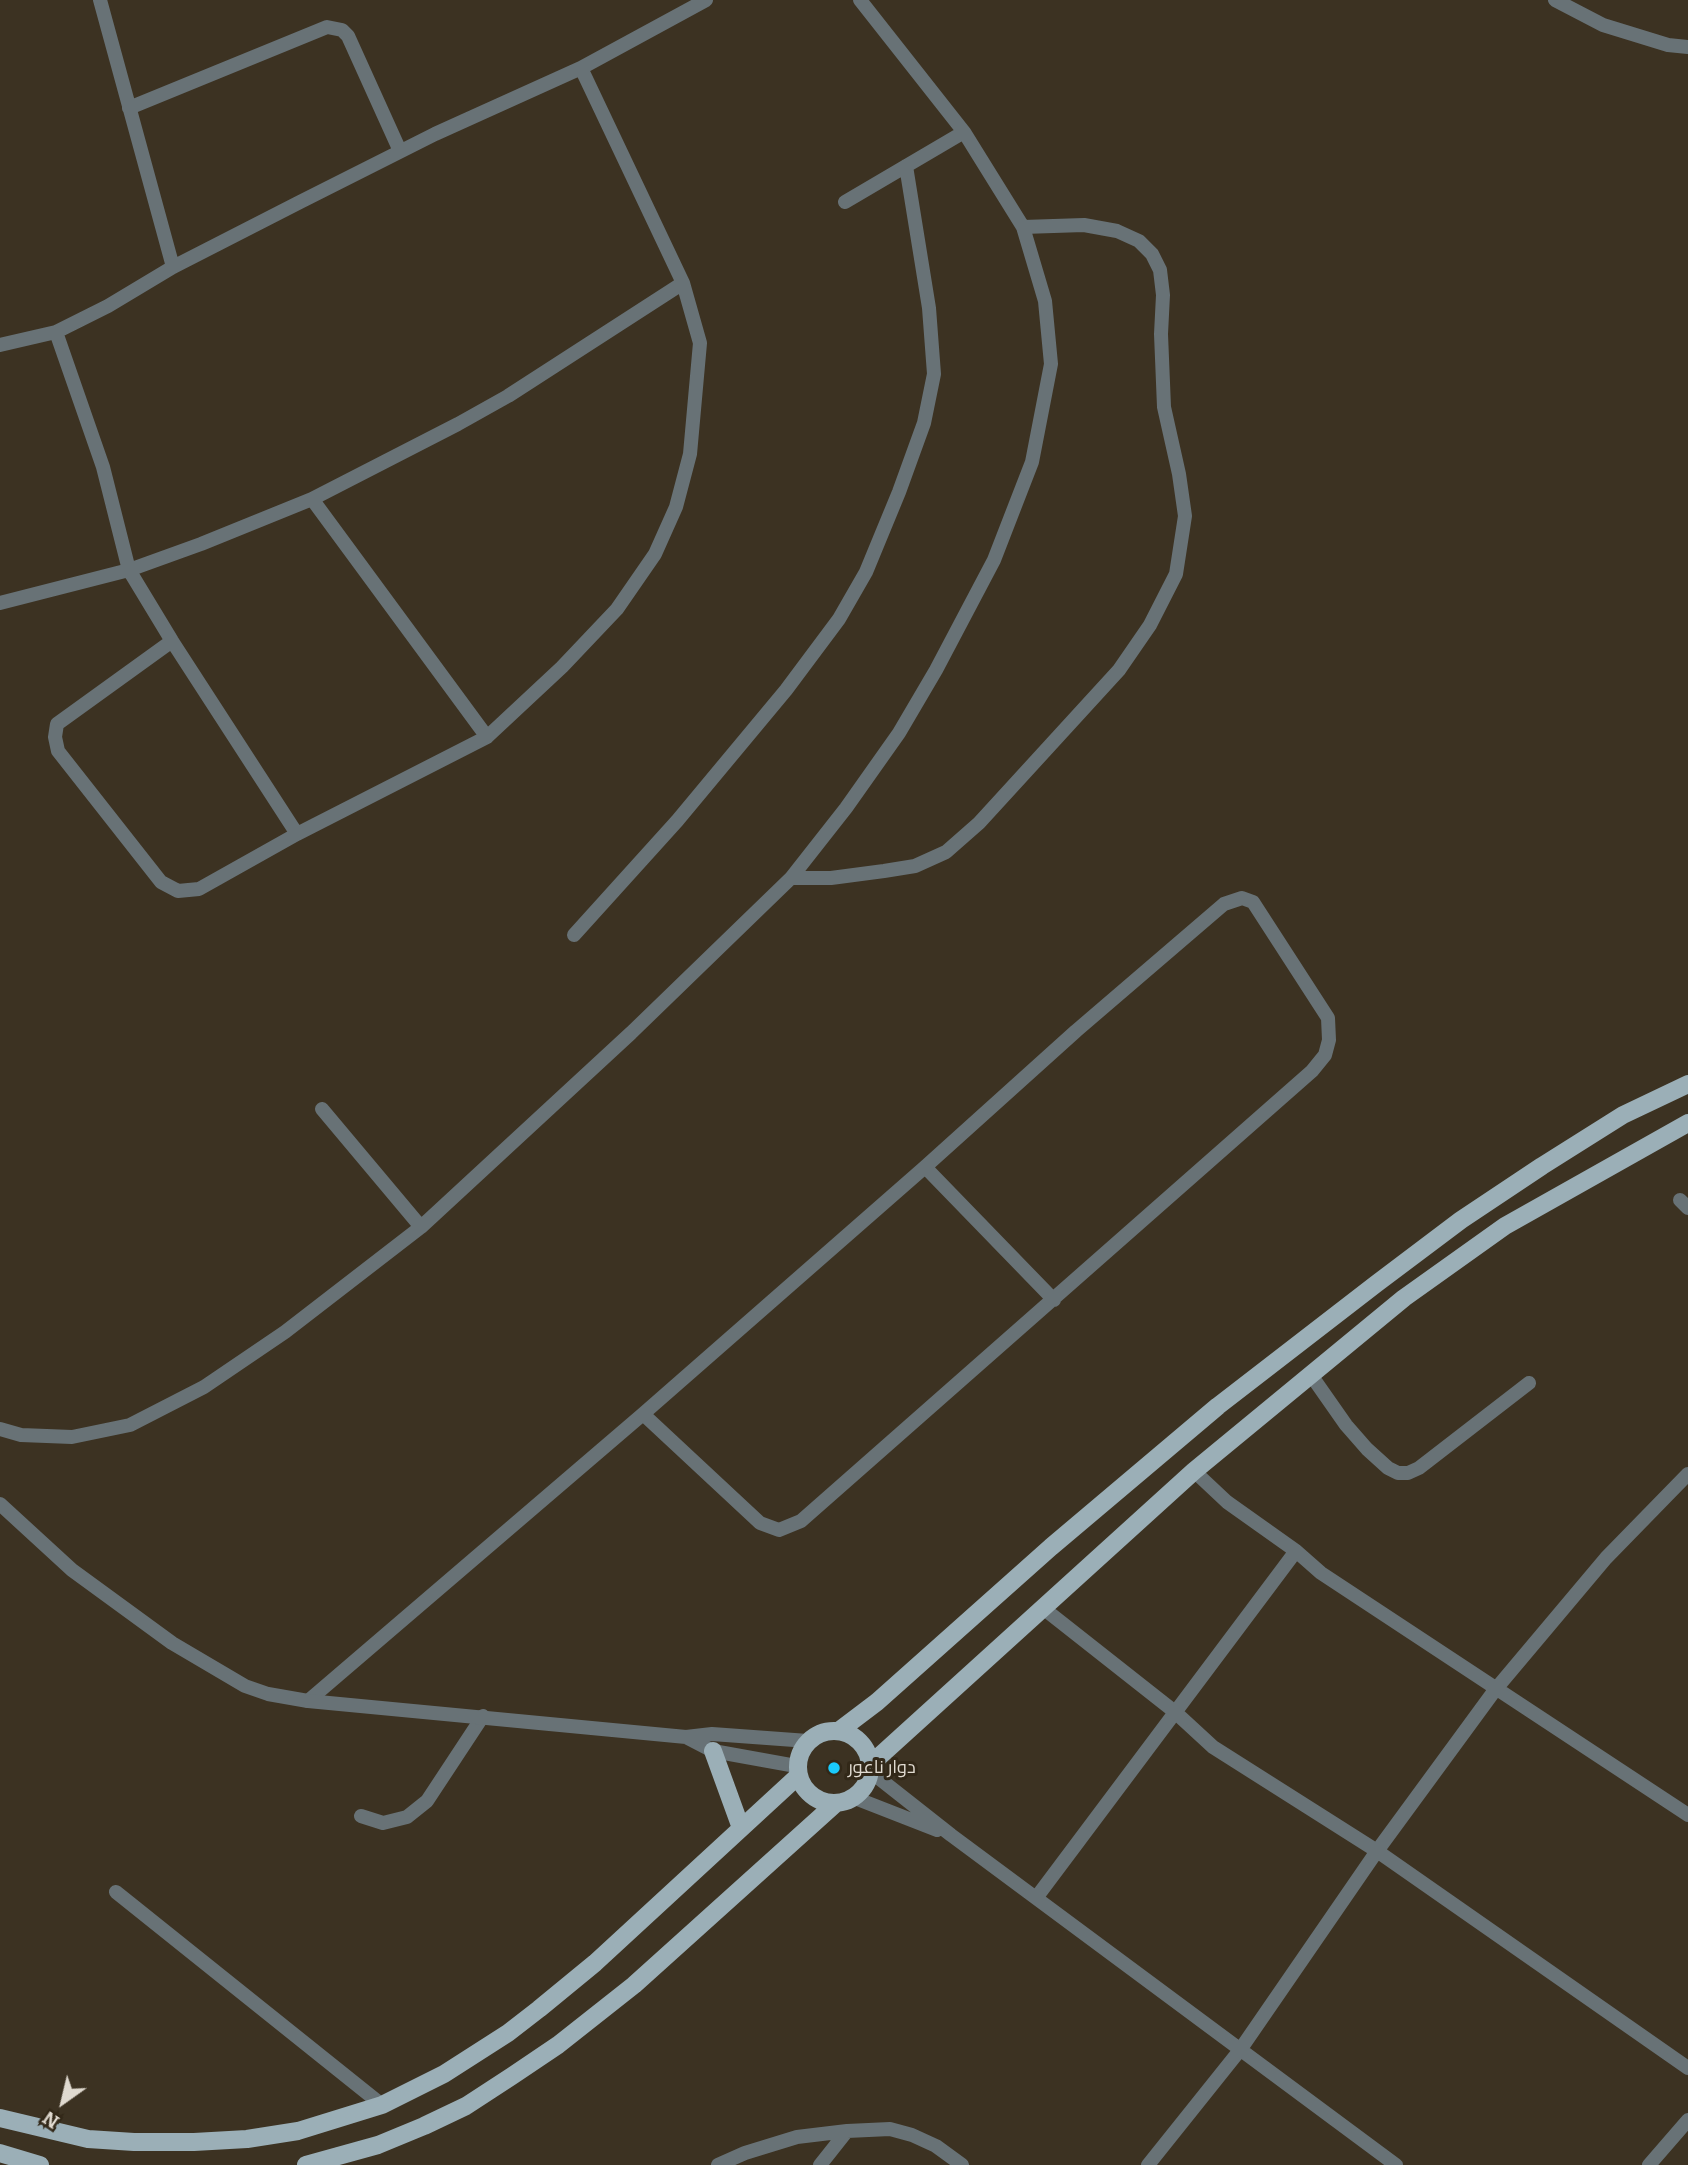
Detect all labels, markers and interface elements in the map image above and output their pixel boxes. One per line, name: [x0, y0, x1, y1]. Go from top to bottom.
place label: دوار ناعور: [848, 1757, 916, 1779]
marker: دوار ناعور: [826, 1760, 842, 1776]
north arrow: [28, 2067, 98, 2137]
text: N: [38, 2106, 63, 2133]

